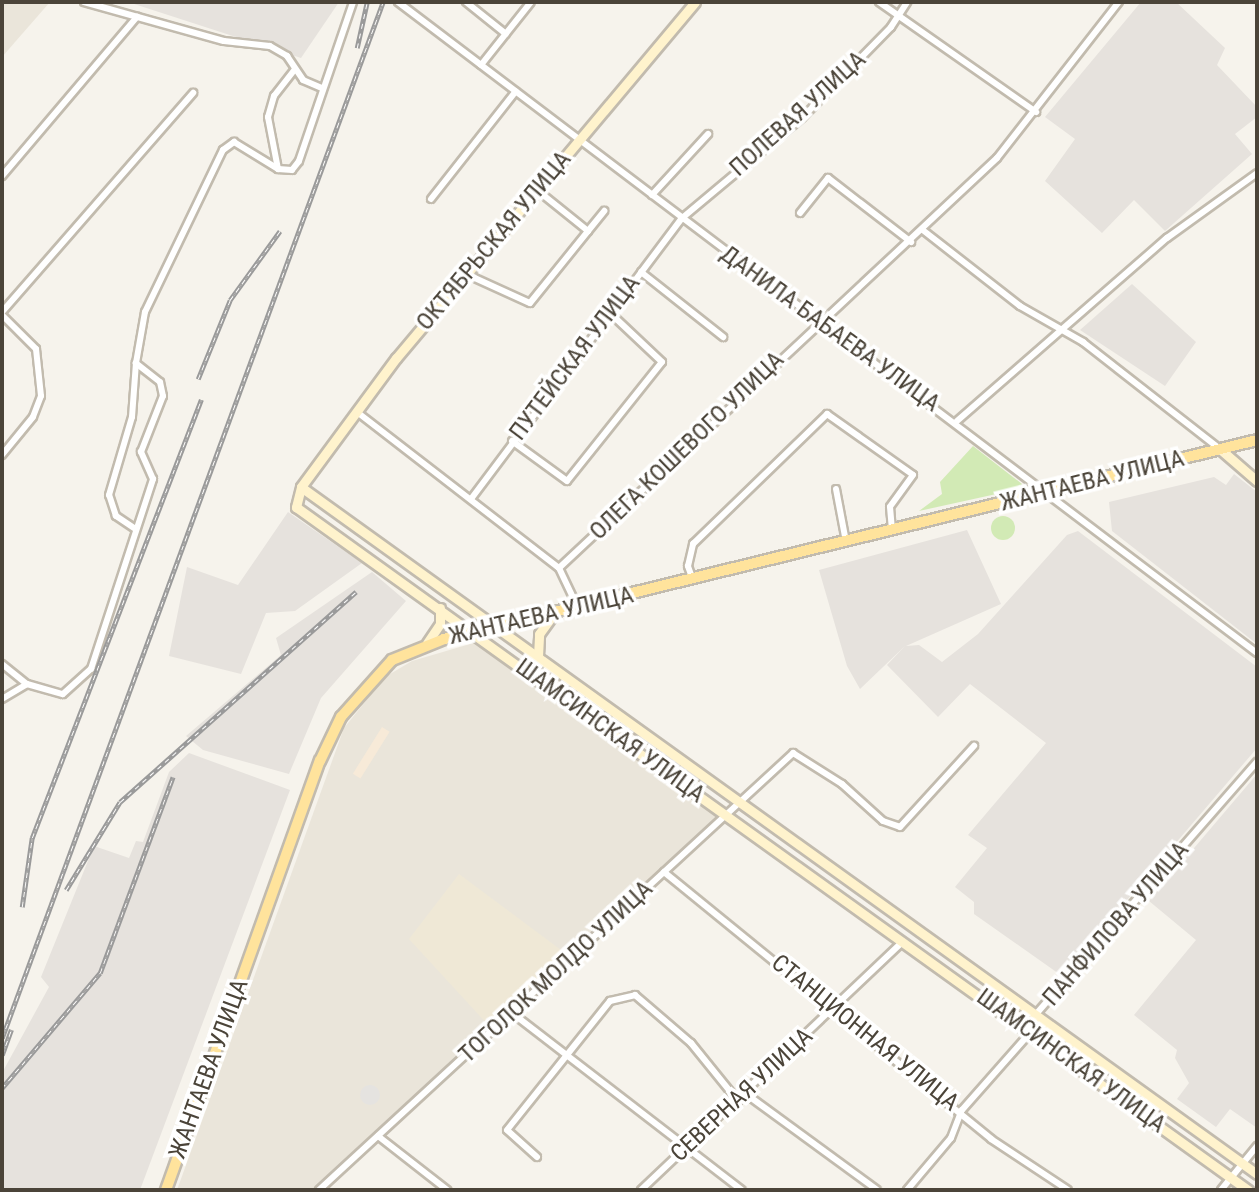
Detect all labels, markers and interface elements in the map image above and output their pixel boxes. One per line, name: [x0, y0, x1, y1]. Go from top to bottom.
street label: ПОЛЕВАЯ УЛИЦА: [724, 45, 872, 183]
street label: ОКТЯБРЬСКАЯ УЛИЦА: [411, 146, 577, 336]
street label: ДАНИЛА БАБАЕВА УЛИЦА: [715, 240, 945, 418]
street label: ПУТЕЙСКАЯ УЛИЦА: [504, 270, 646, 446]
street label: ОЛЕГА КОШЕВОГО УЛИЦА: [584, 346, 790, 546]
street label: ЖАНТАЕВА УЛИЦА: [997, 444, 1187, 518]
street label: ЖАНТАЕВА УЛИЦА: [446, 581, 636, 651]
street label: ШАМСИНСКАЯ УЛИЦА: [510, 653, 710, 809]
street label: ПАНФИЛОВА УЛИЦА: [1037, 836, 1195, 1012]
street label: ТОГОЛОК МОЛДО УЛИЦА: [453, 875, 659, 1069]
street label: СТАНЦИОННАЯ УЛИЦА: [766, 949, 964, 1117]
street label: ЖАНТАЕВА УЛИЦА: [163, 975, 255, 1163]
street label: ШАМСИНСКАЯ УЛИЦА: [971, 983, 1171, 1139]
street label: СЕВЕРНАЯ УЛИЦА: [665, 1022, 819, 1168]

